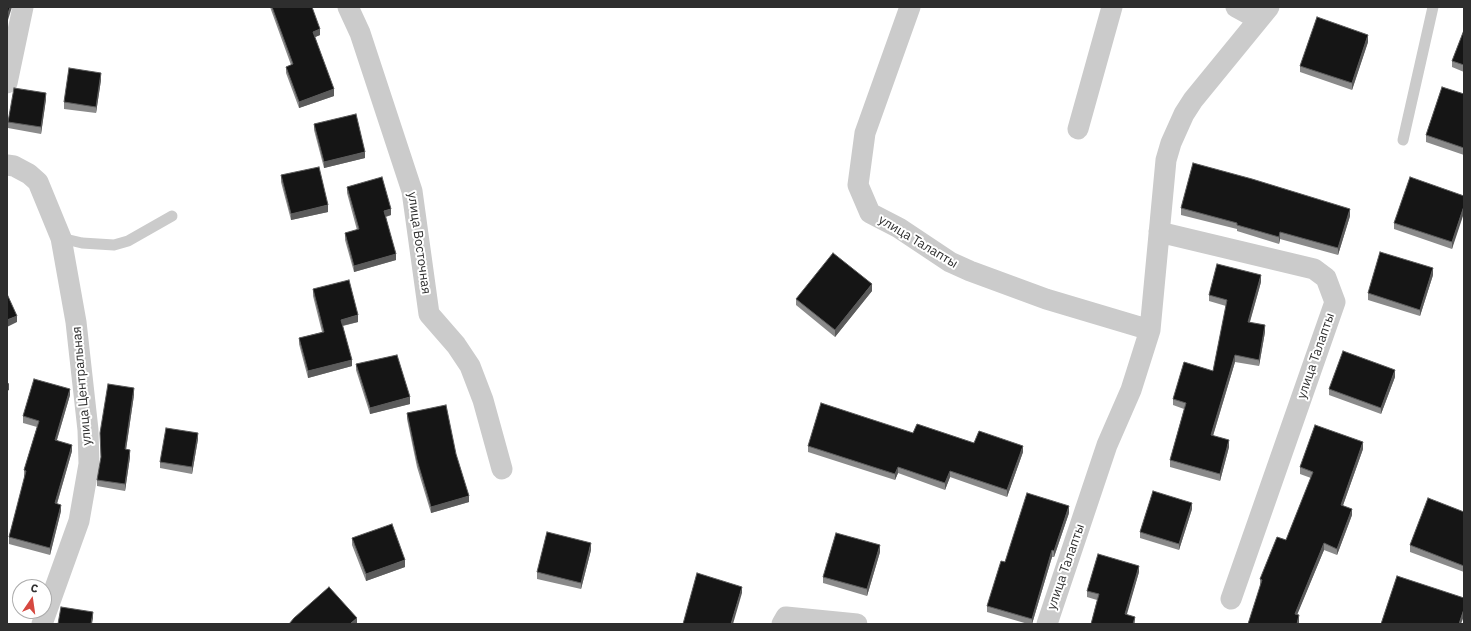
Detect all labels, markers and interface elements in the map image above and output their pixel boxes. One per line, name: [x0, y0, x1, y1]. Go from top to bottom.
street label: улица Восточная: [404, 191, 434, 295]
street label: улица Талапты: [875, 212, 961, 272]
street label: улица Талапты: [1294, 311, 1338, 401]
street label: улица Центральная: [69, 326, 95, 446]
street label: улица Талапты: [1044, 522, 1088, 612]
north arrow: [12, 579, 52, 619]
text: С: [29, 581, 40, 596]

